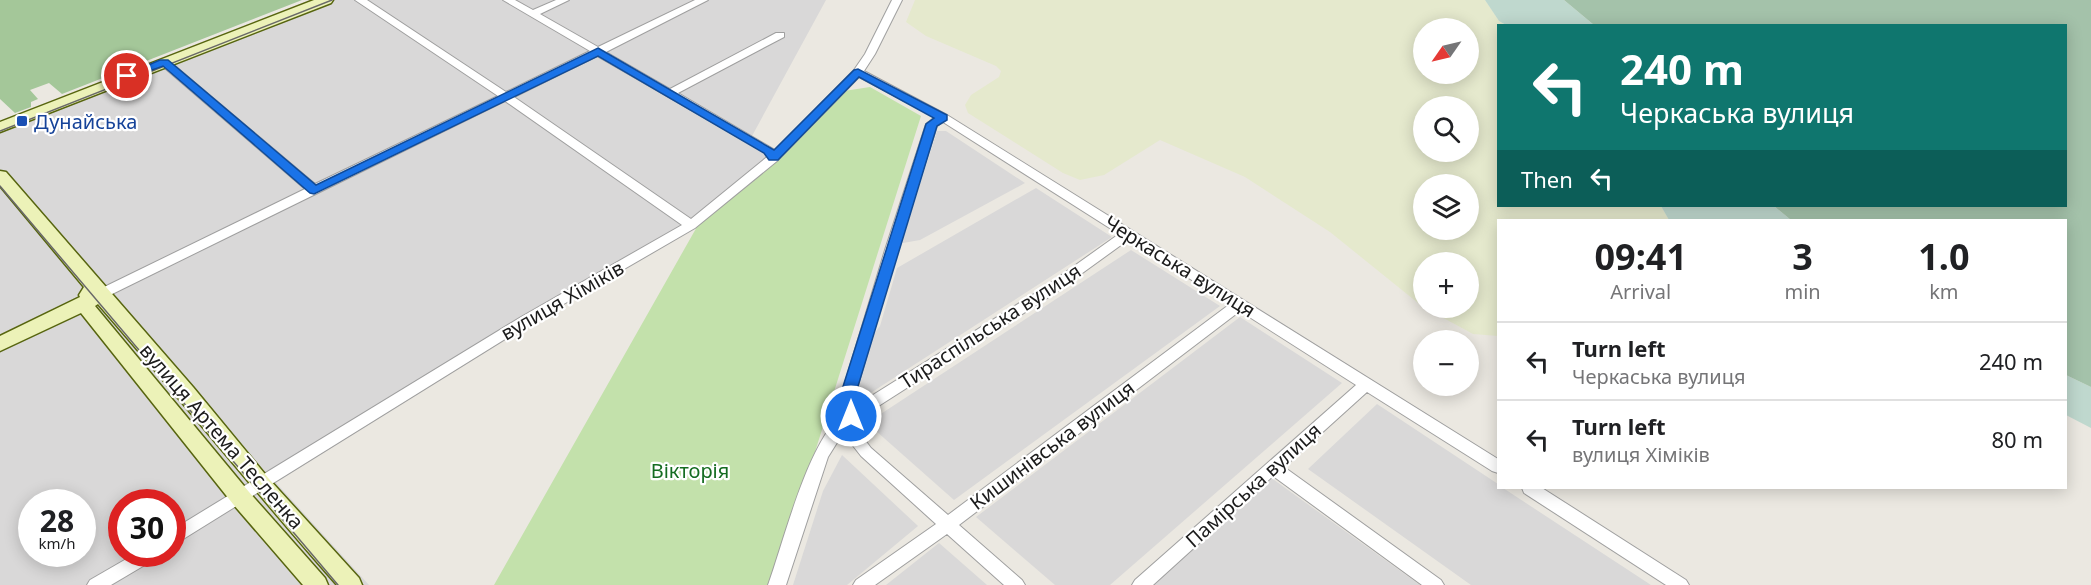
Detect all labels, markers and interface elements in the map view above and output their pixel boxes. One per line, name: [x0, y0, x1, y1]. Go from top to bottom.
north arrow: [1413, 18, 1479, 84]
map controls: [1413, 18, 1479, 396]
text: 240 m: [1620, 40, 1744, 97]
icon: left: [1521, 48, 1599, 126]
pin: [101, 50, 152, 101]
icon: arrive: [110, 59, 143, 92]
text: Черкаська вулиця: [1620, 94, 1854, 131]
button: search: [1413, 96, 1479, 162]
place label: Дунайська: [34, 108, 137, 135]
marker: Дунайська: [15, 114, 29, 128]
icon: left: [1585, 162, 1618, 195]
text: Then: [1521, 164, 1573, 194]
button: layers: [1413, 174, 1479, 240]
street label: Черкаська вулиця: [1099, 209, 1261, 323]
text: 09:41: [1594, 232, 1687, 281]
text: 3: [1792, 232, 1813, 281]
text: 1.0: [1918, 232, 1969, 281]
button: +: [1413, 252, 1479, 318]
street label: вулиця Хіміків: [496, 254, 628, 346]
street label: Тираспільська вулиця: [894, 257, 1086, 395]
text: Arrival: [1610, 278, 1671, 305]
text: min: [1784, 278, 1821, 305]
text: km: [1929, 278, 1959, 305]
button: −: [1413, 330, 1479, 396]
text: Turn left: [1572, 333, 1666, 363]
street label: вулиця Артема Тесленка: [134, 338, 310, 534]
icon: left: [1521, 345, 1554, 378]
text: 240 m: [1979, 346, 2043, 376]
text: Черкаська вулиця: [1572, 363, 1745, 390]
street label: Кишинівська вулиця: [964, 374, 1140, 516]
position arrow: [819, 384, 883, 448]
text: Turn left: [1572, 411, 1666, 441]
street label: Памірська вулиця: [1179, 417, 1327, 553]
icon: left: [1521, 423, 1554, 456]
text: 80 m: [1992, 424, 2043, 454]
text: вулиця Хіміків: [1572, 441, 1710, 468]
park label: Вікторія: [651, 457, 729, 484]
speed limit sign: 30: [108, 489, 186, 567]
text: 28: [40, 500, 74, 541]
text: km/h: [39, 533, 75, 553]

